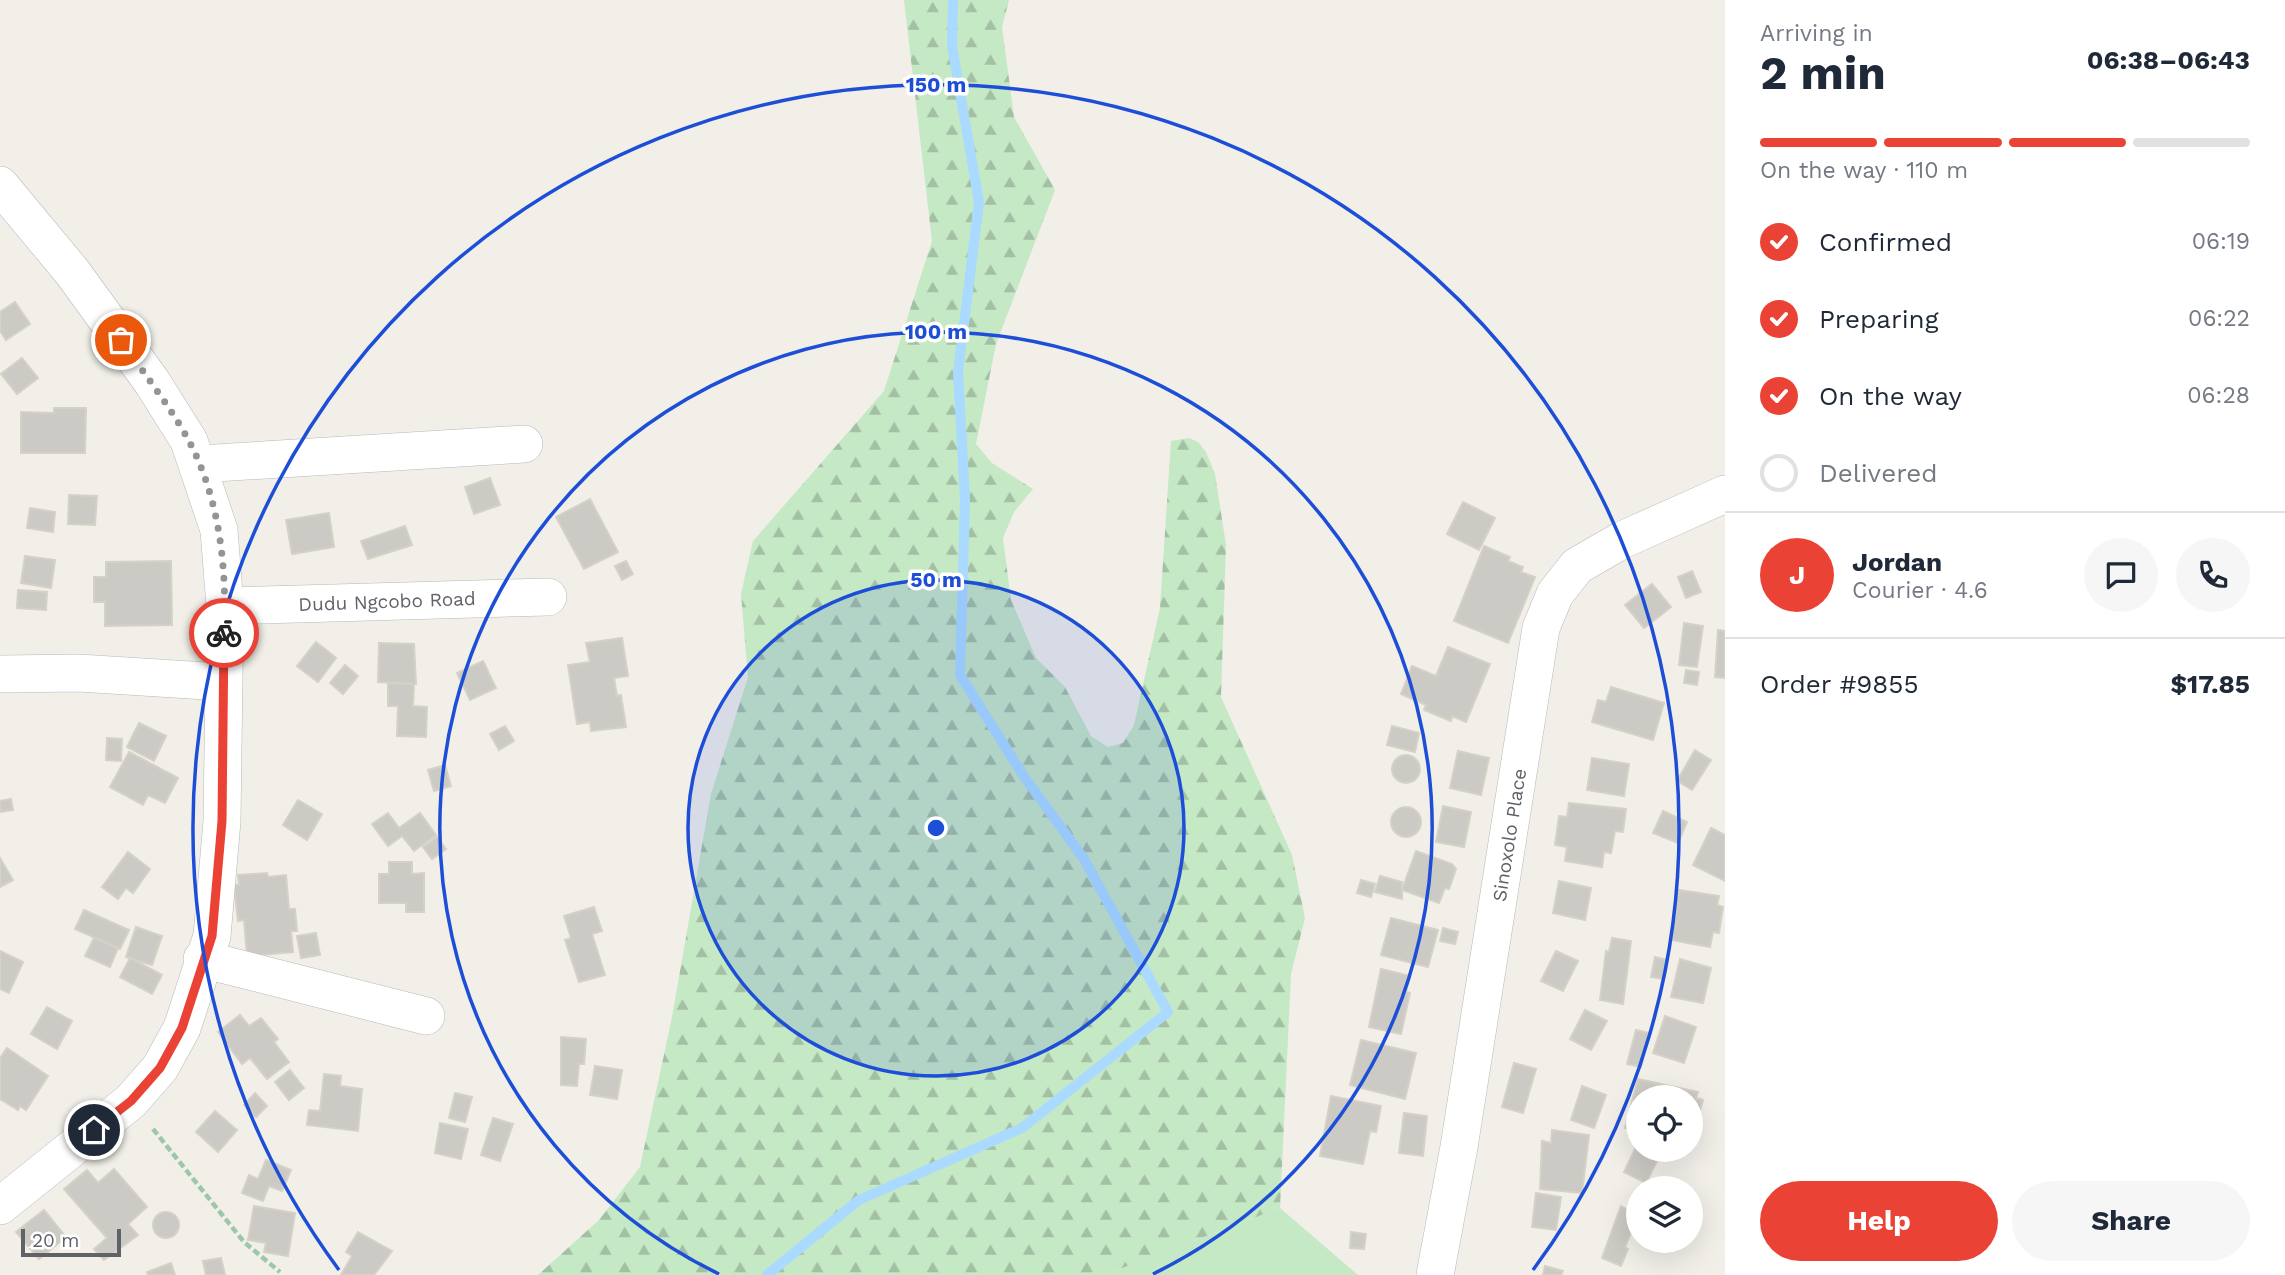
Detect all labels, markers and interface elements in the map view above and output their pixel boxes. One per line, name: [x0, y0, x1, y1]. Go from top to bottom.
text: Arriving in: [1760, 20, 1873, 47]
text: 06:38–06:43: [2087, 45, 2250, 75]
text: 2 min: [1760, 46, 1886, 100]
text: 150 m: [906, 72, 966, 97]
text: On the way · 110 m: [1760, 157, 1968, 184]
icon: check: [1760, 223, 1798, 261]
text: Confirmed: [1819, 227, 1952, 257]
text: 06:19: [2192, 228, 2250, 255]
icon: check: [1760, 300, 1798, 338]
text: Preparing: [1819, 304, 1939, 334]
text: 06:22: [2188, 305, 2250, 332]
pin: [91, 310, 151, 370]
text: 100 m: [905, 319, 967, 344]
icon: bag: [102, 321, 140, 359]
icon: check: [1760, 377, 1798, 415]
text: On the way: [1819, 381, 1962, 411]
text: 06:28: [2187, 382, 2250, 409]
text: Delivered: [1819, 458, 1938, 488]
button: chat: [2084, 538, 2158, 612]
button: phone: [2176, 538, 2250, 612]
text: Jordan: [1852, 547, 1942, 577]
text: J: [1789, 560, 1805, 590]
text: 50 m: [910, 567, 962, 592]
text: Courier · 4.6: [1852, 577, 1988, 604]
street label: Dudu Ngcobo Road: [298, 587, 476, 616]
courier: [189, 598, 259, 668]
icon: bike: [205, 614, 243, 652]
text: Order #9855: [1760, 669, 1919, 699]
text: $17.85: [2170, 669, 2250, 699]
street label: Sinoxolo Place: [1488, 767, 1531, 903]
centre of rings: [924, 816, 948, 840]
map controls: [1626, 1085, 1703, 1253]
button: locate: [1626, 1085, 1703, 1162]
pin: [64, 1100, 124, 1160]
icon: home: [75, 1111, 113, 1149]
button: layers: [1626, 1176, 1703, 1253]
button: Help: [1760, 1181, 1998, 1261]
button: Share: [2012, 1181, 2250, 1261]
scale bar: [21, 1226, 121, 1258]
text: 20 m: [32, 1229, 79, 1252]

